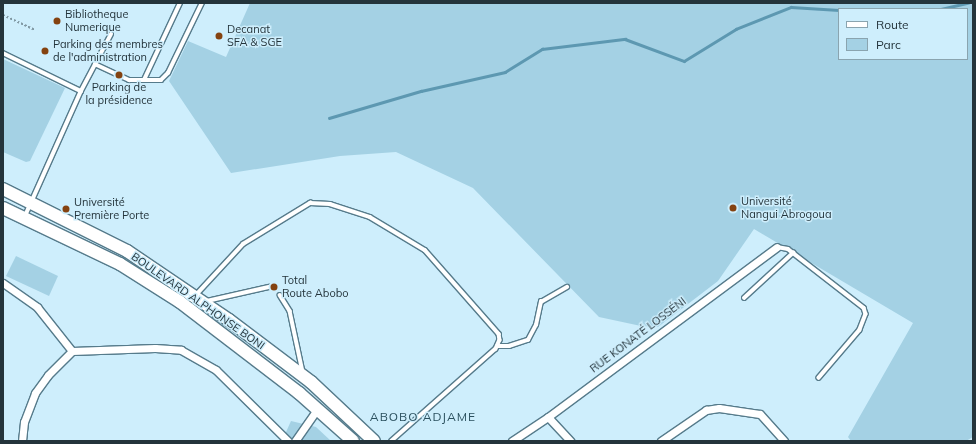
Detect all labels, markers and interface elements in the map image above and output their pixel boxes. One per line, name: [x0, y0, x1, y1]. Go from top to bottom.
place label: Bibliotheque Numerique: [65, 8, 128, 34]
legend: [838, 8, 968, 60]
marker: Bibliotheque Numerique: [52, 16, 62, 26]
text: Route: [876, 17, 909, 32]
place label: Decanat SFA & SGE: [227, 23, 282, 49]
marker: Decanat SFA & SGE: [214, 31, 224, 41]
text: Parc: [876, 37, 901, 52]
place label: Parking des membres de l'administration: [53, 38, 163, 64]
marker: Parking des membres de l'administration: [40, 46, 50, 56]
marker: Parking de la présidence: [114, 70, 124, 80]
place label: Parking de la présidence: [85, 81, 153, 107]
place label: Université Nangui Abrogoua: [741, 195, 831, 221]
place label: Université Première Porte: [74, 196, 149, 222]
marker: Université Nangui Abrogoua: [728, 203, 738, 213]
marker: Université Première Porte: [61, 204, 71, 214]
street label: BOULEVARD ALPHONSE BONI: [129, 250, 267, 352]
place label: Total Route Abobo: [282, 274, 349, 300]
marker: Total Route Abobo: [269, 282, 279, 292]
street label: RUE KONATÉ LOSSÉNI: [587, 295, 689, 375]
district label: ABOBO ADJAME: [370, 410, 476, 424]

